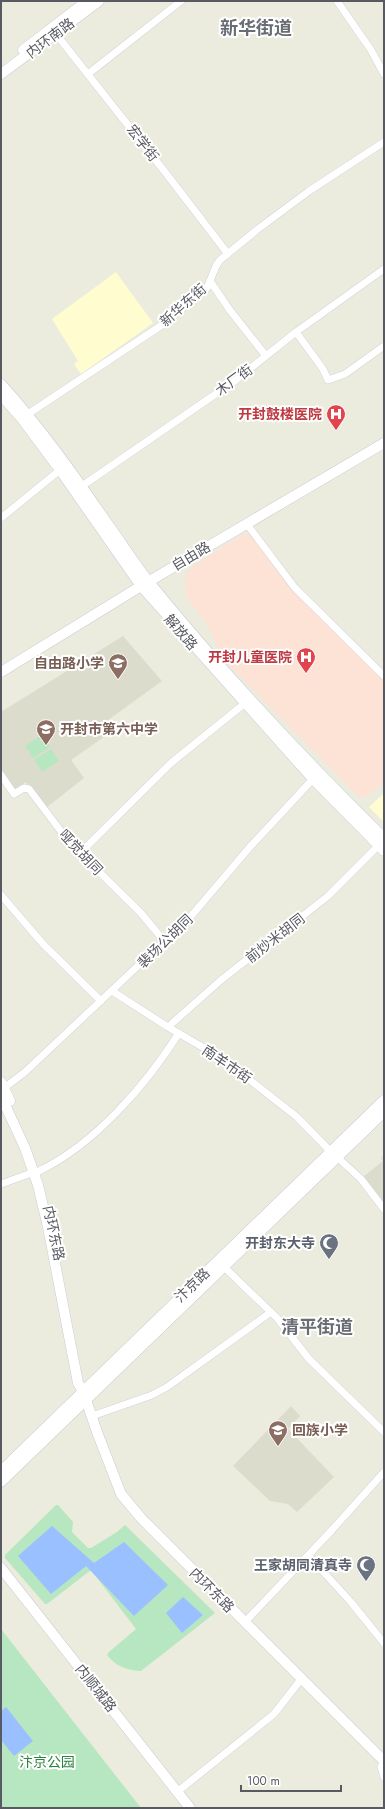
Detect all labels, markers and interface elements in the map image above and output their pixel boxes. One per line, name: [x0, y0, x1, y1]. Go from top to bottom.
street label: 内环南路: [22, 13, 78, 63]
district label: 新华街道: [220, 15, 292, 41]
street label: 宏学街: [122, 120, 164, 166]
street label: 新华东街: [155, 279, 211, 331]
street label: 木厂街: [211, 360, 257, 400]
hospital icon: 开封鼓楼医院: [325, 403, 347, 431]
place label: 开封鼓楼医院: [238, 404, 322, 424]
street label: 自由路: [168, 537, 214, 575]
street label: 解放路: [160, 610, 202, 654]
hospital icon: 开封儿童医院: [295, 646, 317, 674]
place label: 开封儿童医院: [208, 647, 292, 667]
school or university icon: 自由路小学: [107, 652, 129, 680]
place label: 自由路小学: [34, 653, 104, 673]
school or university icon: 开封市第六中学: [35, 718, 57, 746]
place label: 开封市第六中学: [60, 719, 158, 739]
street label: 哑觉胡同: [55, 825, 107, 879]
street label: 裴场公胡同: [133, 909, 197, 973]
street label: 前炒米胡同: [241, 909, 309, 967]
street label: 南羊市街: [198, 1040, 256, 1088]
street label: 内环东路: [38, 1204, 70, 1262]
mosque icon: 开封东大寺: [318, 1232, 340, 1260]
place label: 开封东大寺: [245, 1233, 315, 1253]
street label: 汴京路: [170, 1263, 214, 1307]
district label: 清平街道: [281, 1314, 353, 1340]
school or university icon: 回族小学: [267, 1419, 289, 1447]
place label: 回族小学: [292, 1420, 348, 1440]
mosque icon: 王家胡同清真寺: [355, 1554, 377, 1582]
place label: 王家胡同清真寺: [254, 1555, 352, 1575]
street label: 内环东路: [185, 1563, 239, 1617]
street label: 内顺城路: [71, 1660, 121, 1716]
park label: 汴京公园: [19, 1752, 75, 1772]
scale bar: [241, 1767, 341, 1793]
text: 100 m: [247, 1772, 280, 1790]

